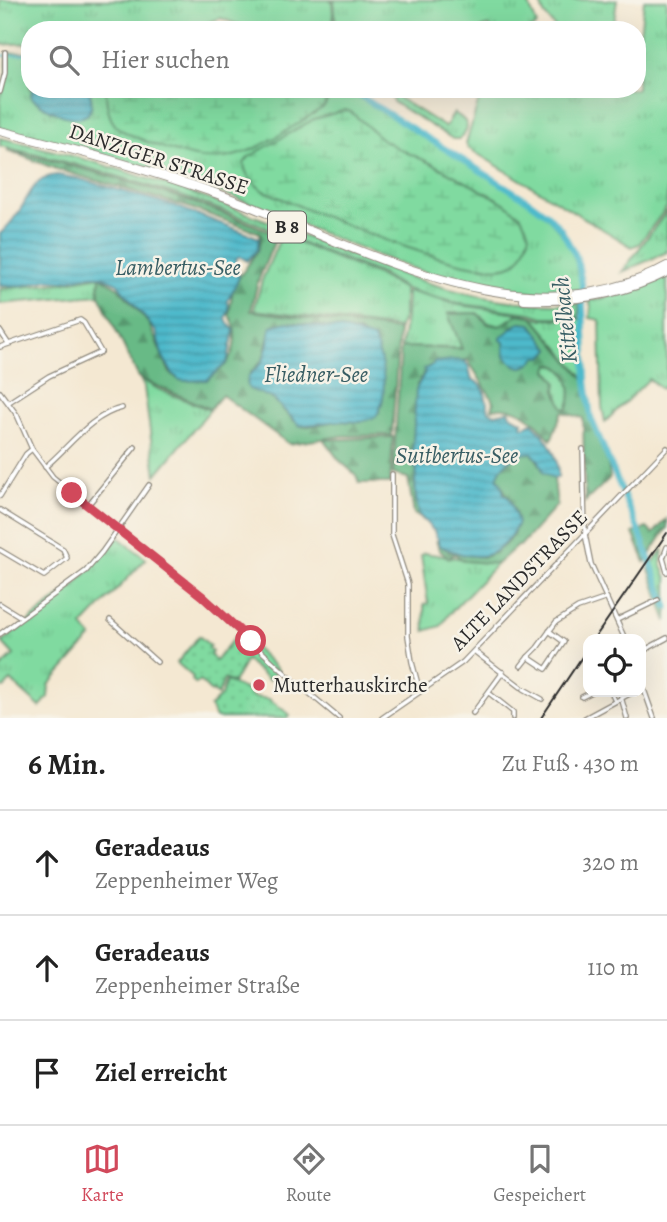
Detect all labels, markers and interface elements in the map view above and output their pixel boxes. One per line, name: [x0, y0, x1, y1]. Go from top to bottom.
search box: [21, 21, 646, 98]
icon: search: [45, 41, 83, 79]
text: Hier suchen: [101, 42, 230, 77]
street label: DANZIGER STRASSE: [66, 117, 252, 201]
road number: B 8: [268, 212, 306, 243]
water label: Lambertus-See: [115, 252, 241, 283]
water label: Kittelbach: [545, 275, 585, 365]
water label: Fliedner-See: [264, 359, 368, 390]
water label: Suitbertus-See: [396, 440, 518, 471]
route end: [56, 477, 87, 508]
street label: ALTE LANDSTRASSE: [444, 503, 594, 657]
route start: [235, 625, 266, 656]
map controls: [583, 634, 646, 697]
button: locate: [583, 634, 646, 697]
place label: Mutterhauskirche: [273, 671, 428, 699]
marker: Mutterhauskirche: [251, 677, 267, 693]
text: 6 Min.: [28, 744, 106, 784]
text: Zu Fuß · 430 m: [502, 748, 639, 779]
text: Geradeaus: [95, 830, 210, 865]
icon: ahead: [28, 844, 66, 882]
text: 320 m: [583, 847, 639, 878]
text: Zeppenheimer Weg: [95, 865, 278, 896]
text: Geradeaus: [95, 935, 210, 970]
icon: ahead: [28, 949, 66, 987]
text: 110 m: [587, 952, 639, 983]
text: Zeppenheimer Straße: [95, 970, 300, 1001]
icon: arrive: [28, 1054, 66, 1092]
text: Ziel erreicht: [95, 1055, 228, 1090]
tab: Karte: [81, 1140, 124, 1208]
tab: Route: [286, 1140, 331, 1208]
tab: Gespeichert: [493, 1140, 586, 1208]

